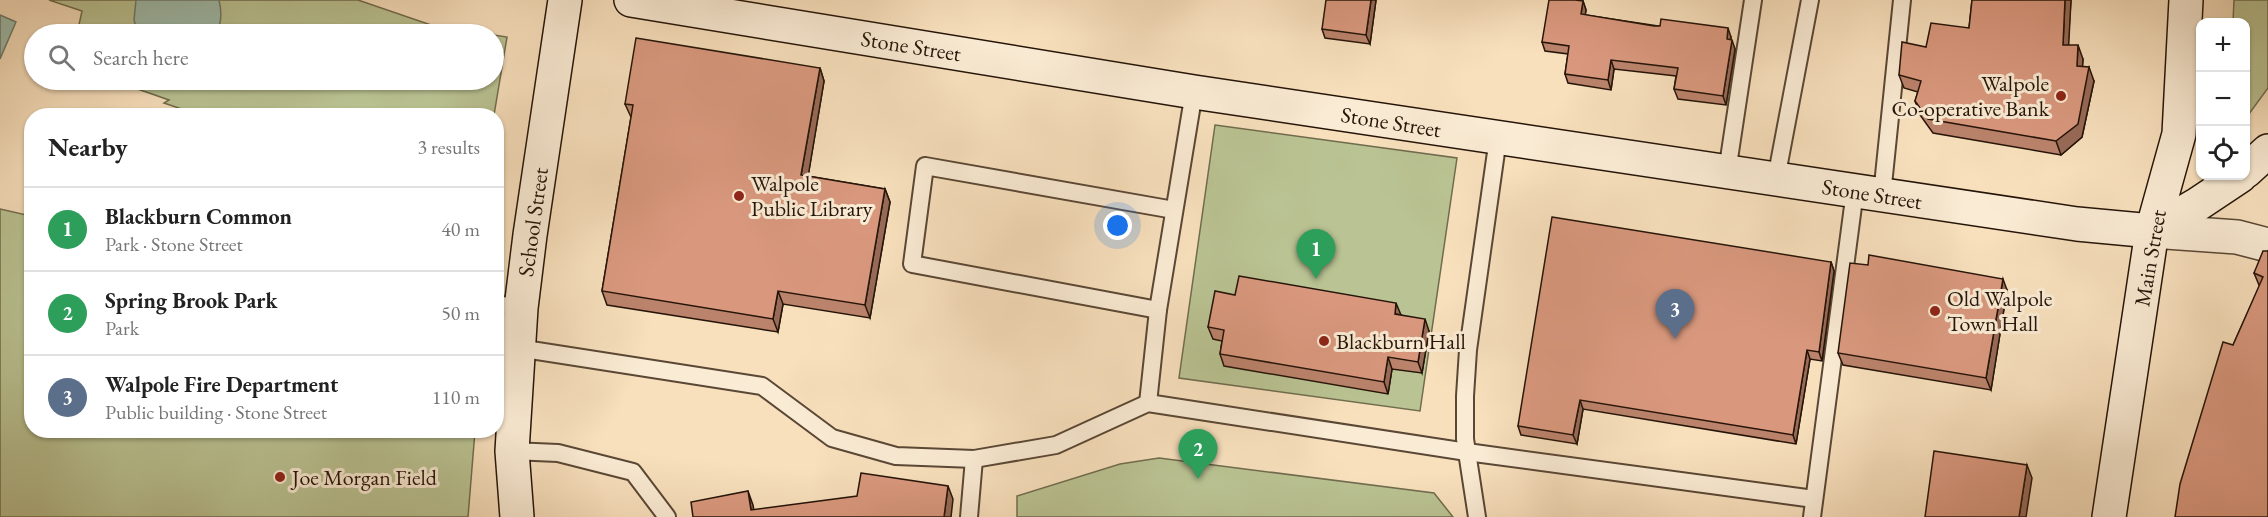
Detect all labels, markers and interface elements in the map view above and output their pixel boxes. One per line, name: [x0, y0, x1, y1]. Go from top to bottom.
map controls: [2196, 18, 2250, 180]
button: +: [2196, 18, 2250, 72]
search box: [24, 24, 504, 90]
street label: Stone Street: [859, 24, 963, 68]
icon: search: [45, 41, 78, 74]
text: Search here: [93, 43, 188, 72]
place label: Walpole Co-operative Bank: [1891, 69, 2050, 123]
button: −: [2196, 72, 2250, 126]
marker: Walpole Co-operative Bank: [2054, 89, 2068, 103]
street label: Stone Street: [1339, 100, 1443, 144]
button: locate: [2196, 126, 2250, 180]
text: Nearby: [48, 130, 128, 164]
text: 3 results: [417, 134, 480, 160]
street label: School Street: [511, 165, 555, 278]
place label: Walpole Public Library: [751, 169, 873, 223]
street label: Stone Street: [1820, 172, 1924, 216]
marker: Walpole Public Library: [732, 189, 746, 203]
text: Blackburn Common: [105, 202, 292, 231]
street label: Main Street: [2127, 207, 2173, 309]
your location: [1103, 211, 1132, 240]
text: 1: [62, 216, 73, 242]
text: 40 m: [441, 216, 480, 242]
pin: 1: [1296, 230, 1336, 279]
text: Park · Stone Street: [105, 231, 243, 257]
place label: Old Walpole Town Hall: [1947, 284, 2053, 338]
text: Spring Brook Park: [105, 286, 277, 315]
pin: 3: [1656, 290, 1694, 339]
text: 2: [62, 300, 73, 326]
text: 50 m: [441, 300, 480, 326]
marker: Old Walpole Town Hall: [1928, 304, 1942, 318]
text: Park: [105, 315, 139, 341]
place label: Blackburn Hall: [1336, 327, 1466, 356]
marker: Blackburn Hall: [1317, 334, 1331, 348]
text: Walpole Fire Department: [105, 370, 338, 399]
text: 3: [62, 384, 73, 410]
text: 110 m: [432, 384, 480, 410]
text: Public building · Stone Street: [105, 399, 327, 425]
pin: 2: [1178, 430, 1218, 479]
place label: Joe Morgan Field: [290, 463, 438, 492]
marker: Joe Morgan Field: [273, 470, 287, 484]

